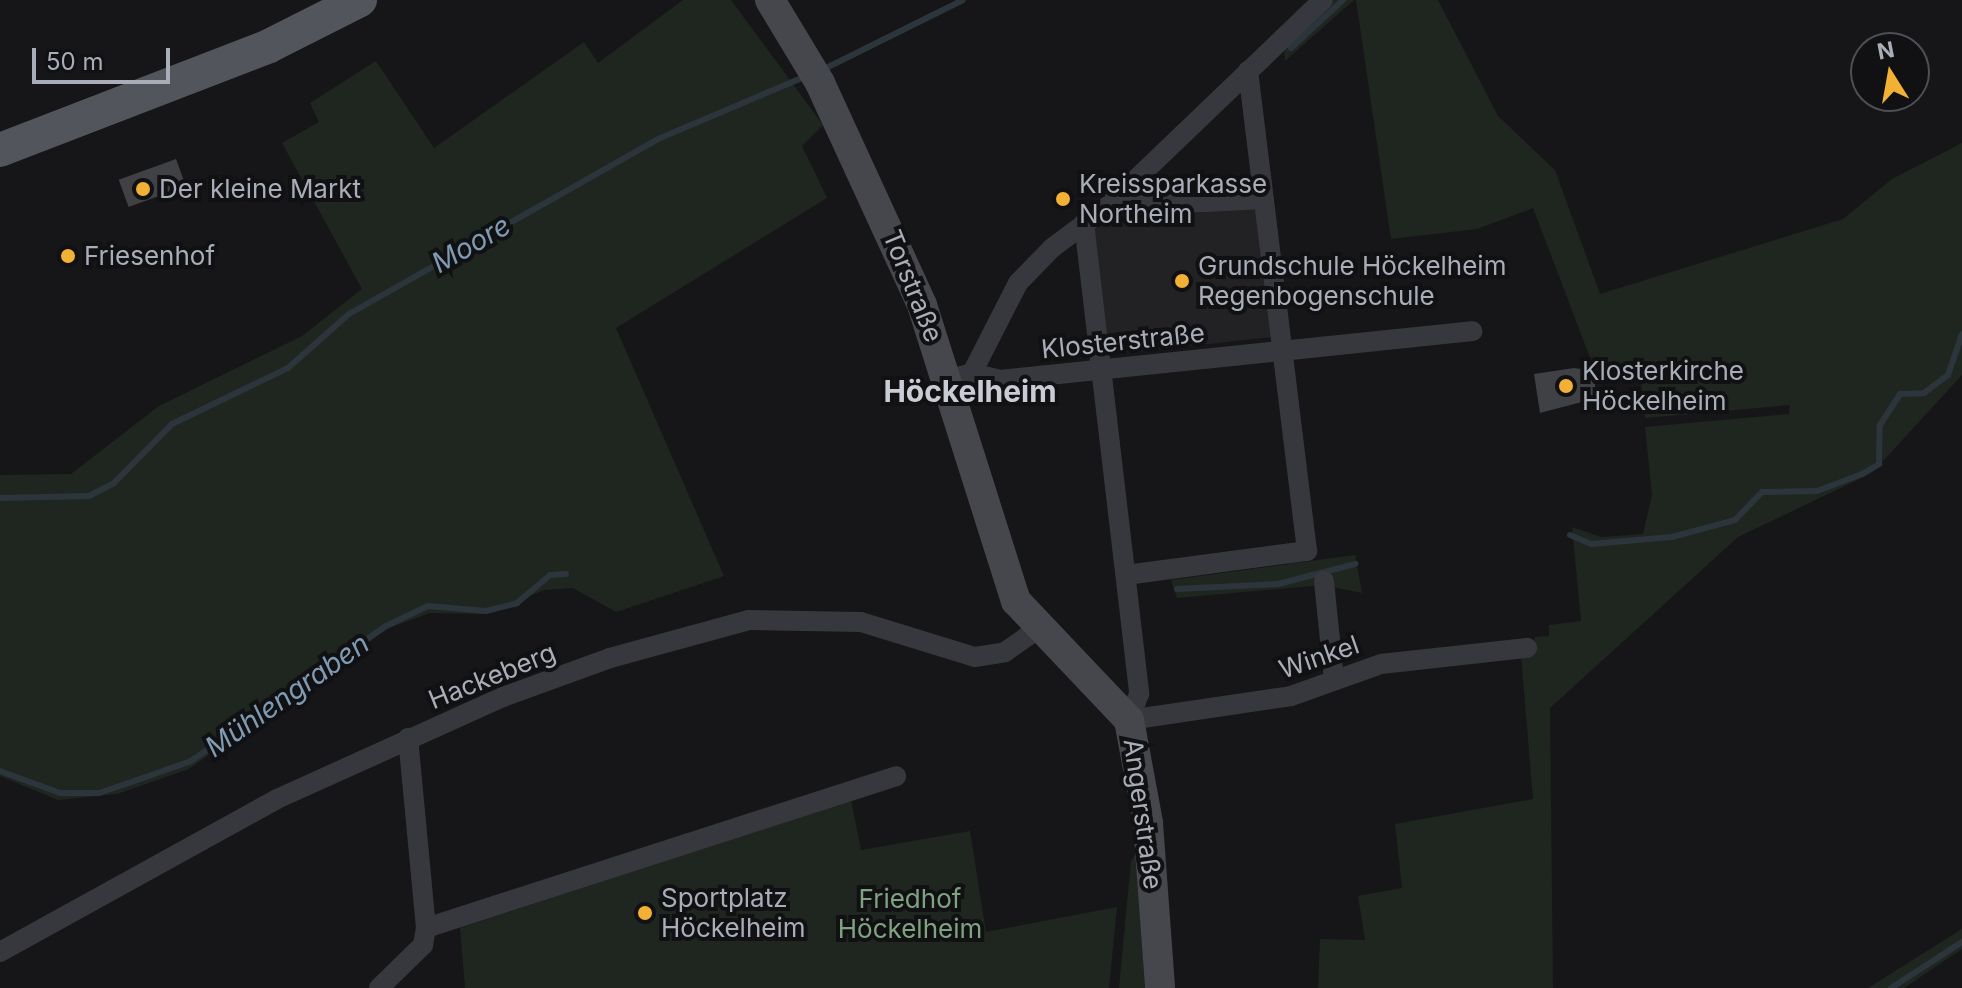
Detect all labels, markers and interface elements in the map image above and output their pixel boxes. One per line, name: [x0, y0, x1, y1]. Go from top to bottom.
scale bar: [36, 32, 174, 82]
north arrow: [1850, 32, 1930, 112]
text: N: [1875, 36, 1897, 65]
text: 50 m: [46, 47, 104, 76]
place label: Kreissparkasse Northeim: [1079, 168, 1267, 230]
place label: Der kleine Markt: [159, 173, 361, 205]
marker: Der kleine Markt: [134, 180, 152, 198]
marker: Kreissparkasse Northeim: [1054, 190, 1072, 208]
water label: Moore: [426, 208, 516, 280]
street label: Torstraße: [876, 225, 950, 347]
place label: Friesenhof: [84, 240, 215, 272]
marker: Friesenhof: [59, 247, 77, 265]
place label: Grundschule Höckelheim Regenbogenschule: [1198, 250, 1506, 312]
marker: Grundschule Höckelheim Regenbogenschule: [1173, 272, 1191, 290]
street label: Klosterstraße: [1040, 317, 1206, 365]
place label: Klosterkirche Höckelheim: [1582, 355, 1744, 416]
district label: Höckelheim: [883, 373, 1057, 409]
marker: Klosterkirche Höckelheim: [1557, 377, 1575, 395]
water label: Mühlengraben: [199, 626, 375, 764]
street label: Winkel: [1275, 629, 1363, 685]
street label: Hackeberg: [424, 636, 560, 716]
street label: Angerstraße: [1117, 737, 1169, 891]
place label: Sportplatz Höckelheim: [661, 882, 806, 944]
park label: Friedhof Höckelheim: [838, 883, 982, 944]
marker: Sportplatz Höckelheim: [636, 904, 654, 922]

